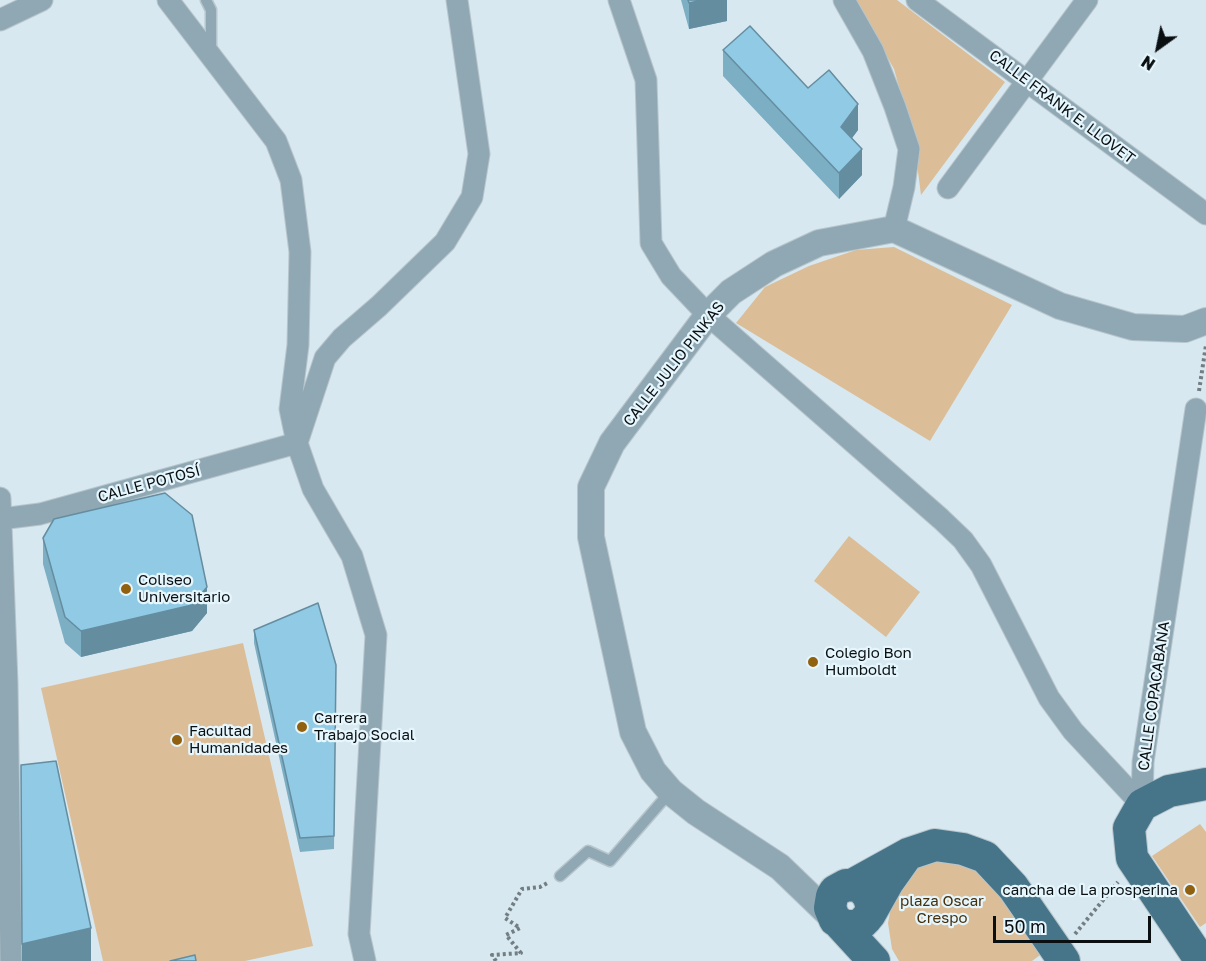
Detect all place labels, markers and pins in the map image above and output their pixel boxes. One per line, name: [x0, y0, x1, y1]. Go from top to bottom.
place label: Coliseo Universitario: [138, 571, 230, 606]
marker: Coliseo Universitario: [119, 582, 133, 596]
place label: Colegio Bon Humboldt: [825, 644, 912, 679]
marker: Colegio Bon Humboldt: [806, 655, 820, 669]
place label: Carrera Trabajo Social: [314, 709, 415, 744]
marker: Carrera Trabajo Social: [295, 720, 309, 734]
place label: Facultad Humanidades: [189, 722, 288, 757]
marker: Facultad Humanidades: [170, 733, 184, 747]
place label: cancha de La prosperina: [1003, 881, 1178, 899]
marker: cancha de La prosperina: [1183, 883, 1197, 897]

